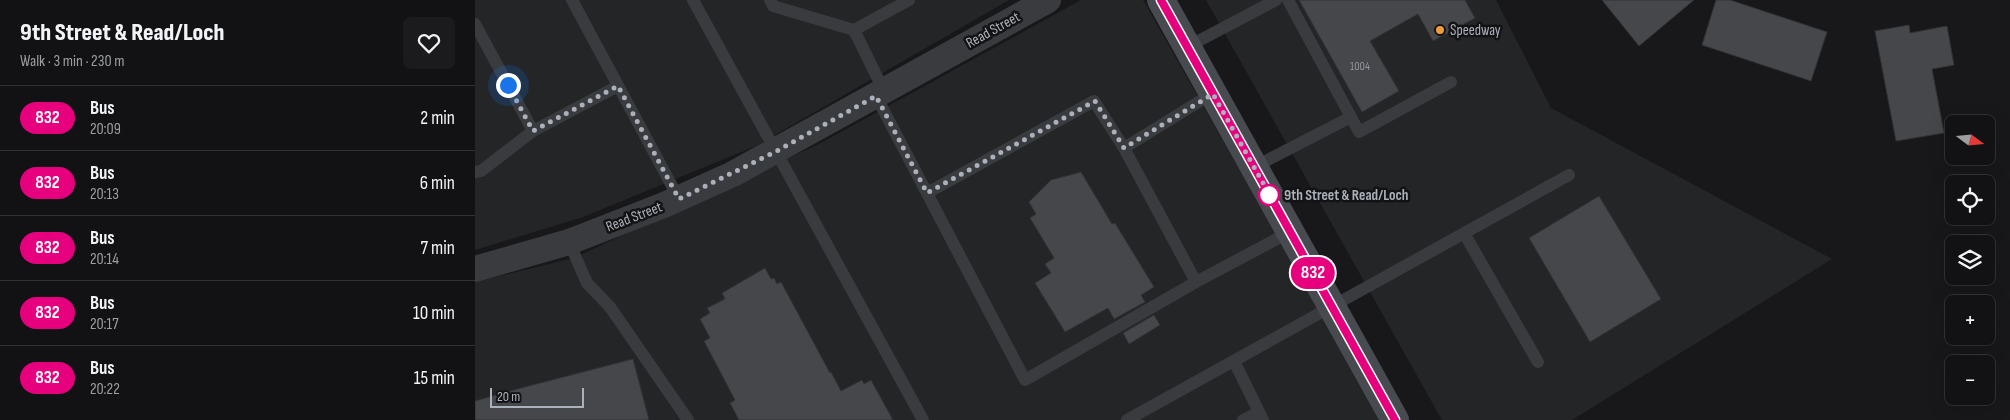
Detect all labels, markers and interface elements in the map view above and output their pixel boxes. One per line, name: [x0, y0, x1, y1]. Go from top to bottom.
street label: Read Street: [963, 7, 1024, 53]
button: heart: [403, 17, 455, 69]
text: 9th Street & Read/Loch: [20, 18, 224, 47]
place label: Speedway: [1450, 21, 1501, 40]
marker: Speedway: [1434, 24, 1446, 36]
text: Walk · 3 min · 230 m: [20, 52, 124, 71]
house number: 1004: [1350, 59, 1370, 74]
your location: [496, 73, 521, 98]
text: Bus: [90, 97, 115, 120]
text: 832: [35, 107, 60, 128]
text: 2 min: [420, 107, 455, 130]
north arrow: [1945, 115, 1995, 165]
map controls: [1945, 115, 1995, 405]
text: 20:09: [90, 120, 121, 139]
text: Bus: [90, 162, 115, 185]
text: 832: [35, 172, 60, 193]
text: 6 min: [420, 172, 455, 195]
button: locate: [1945, 175, 1995, 225]
marker: 9th Street & Read/Loch: [1258, 184, 1280, 206]
text: 20:13: [90, 185, 119, 204]
place label: 9th Street & Read/Loch: [1284, 186, 1409, 205]
street label: Read Street: [603, 197, 665, 236]
text: Bus: [90, 227, 115, 250]
button: layers: [1945, 235, 1995, 285]
text: 832: [35, 237, 60, 258]
text: 7 min: [421, 237, 455, 260]
text: 20:14: [90, 250, 119, 269]
line badge: 832: [1284, 257, 1342, 289]
text: 832: [1301, 262, 1325, 283]
text: Bus: [90, 292, 115, 315]
button: +: [1945, 295, 1995, 345]
text: 832: [35, 302, 60, 323]
text: 10 min: [413, 302, 455, 325]
text: 20:17: [90, 315, 119, 334]
button: −: [1945, 355, 1995, 405]
text: Bus: [90, 357, 115, 380]
text: 832: [35, 367, 60, 388]
text: 15 min: [414, 367, 455, 390]
text: 20:22: [90, 380, 120, 399]
scale bar: [490, 385, 584, 408]
text: 20 m: [497, 388, 520, 405]

